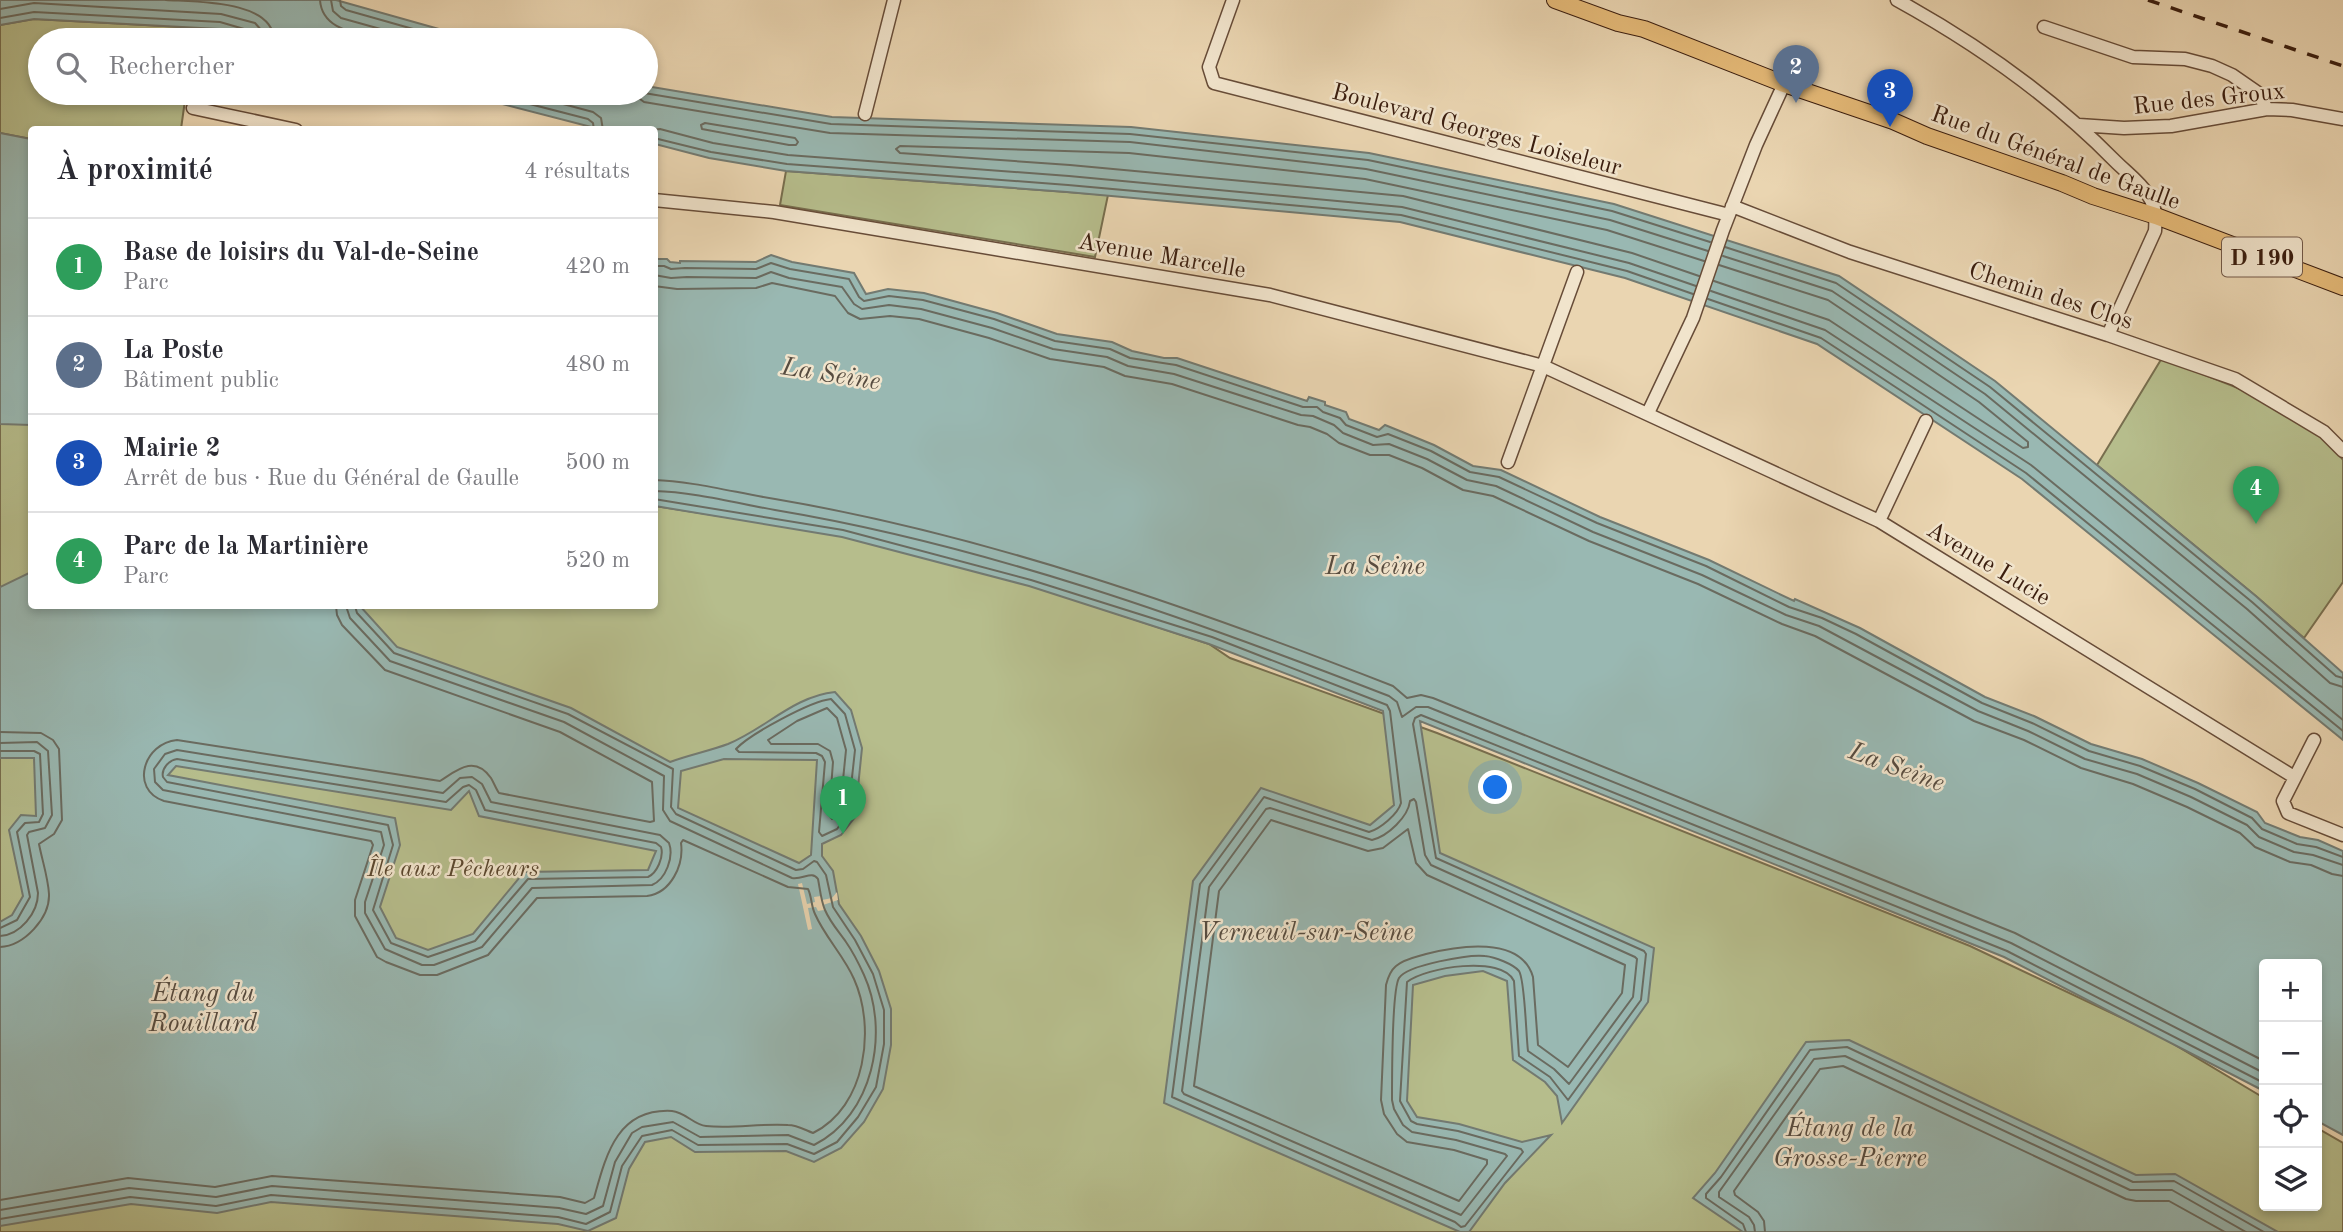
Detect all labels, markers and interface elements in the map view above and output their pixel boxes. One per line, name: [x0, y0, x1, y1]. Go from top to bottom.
search box: [28, 28, 658, 105]
pin: 2: [1773, 45, 1819, 103]
icon: search: [52, 48, 90, 86]
text: Rechercher: [108, 54, 235, 80]
pin: 3: [1867, 69, 1913, 127]
street label: Rue des Groux: [2132, 80, 2286, 120]
street label: Boulevard Georges Loiseleur: [1329, 81, 1624, 181]
street label: Rue du Général de Gaulle: [1928, 103, 2183, 215]
text: À proximité: [56, 156, 213, 186]
text: 4 résultats: [524, 160, 630, 183]
street label: Avenue Marcelle: [1076, 230, 1248, 284]
road number: D 190: [2222, 238, 2302, 276]
text: Base de loisirs du Val-de-Seine: [123, 240, 479, 266]
text: 1: [72, 255, 86, 278]
text: 420 m: [565, 255, 630, 278]
street label: Chemin des Clos: [1965, 259, 2135, 335]
text: Parc: [123, 271, 168, 294]
text: La Poste: [123, 338, 224, 364]
text: 2: [72, 353, 86, 376]
text: 480 m: [565, 353, 630, 376]
water label: La Seine: [778, 354, 882, 396]
text: Bâtiment public: [123, 369, 279, 392]
text: Mairie 2: [123, 436, 221, 462]
text: 3: [72, 451, 86, 474]
text: 500 m: [565, 451, 630, 474]
pin: 4: [2233, 466, 2279, 524]
text: Arrêt de bus · Rue du Général de Gaulle: [123, 467, 519, 490]
street label: Avenue Lucie: [1922, 518, 2054, 611]
text: Parc de la Martinière: [123, 534, 369, 560]
text: 4: [72, 549, 86, 572]
text: 520 m: [565, 549, 630, 572]
water label: La Seine: [1324, 554, 1425, 580]
text: Parc: [123, 565, 168, 588]
water label: La Seine: [1844, 738, 1948, 797]
your location: [1478, 770, 1512, 804]
pin: 1: [820, 776, 866, 834]
park label: Île aux Pêcheurs: [366, 854, 539, 882]
water label: Verneuil-sur-Seine: [1198, 920, 1414, 946]
map controls: [2259, 959, 2322, 1211]
button: +: [2259, 959, 2322, 1022]
water label: Étang du Rouillard: [148, 976, 257, 1037]
button: −: [2259, 1022, 2322, 1085]
button: locate: [2259, 1085, 2322, 1148]
water label: Étang de la Grosse-Pierre: [1773, 1111, 1927, 1172]
button: layers: [2259, 1148, 2322, 1211]

